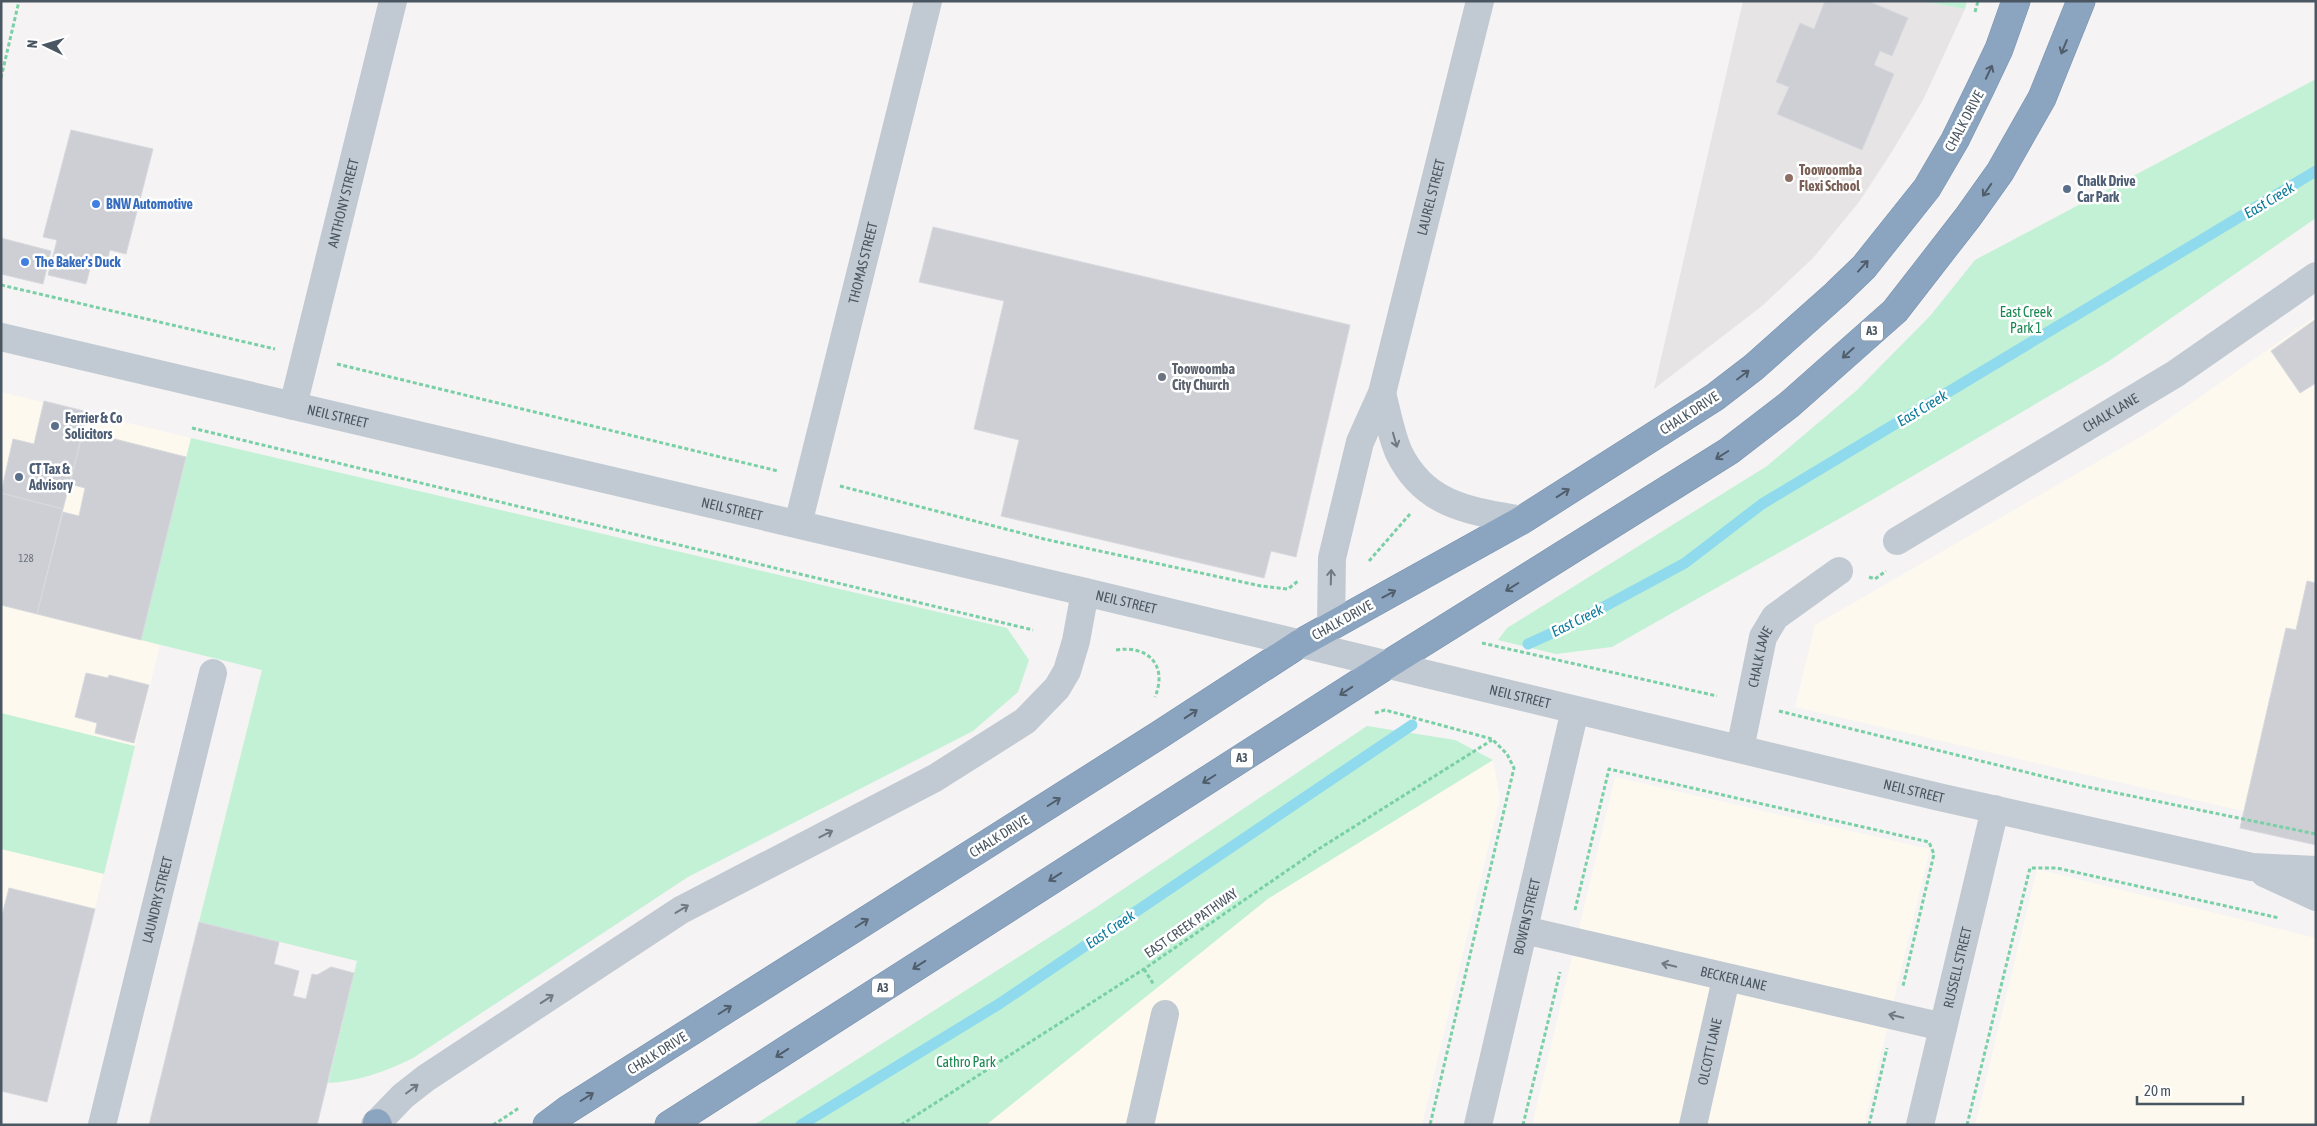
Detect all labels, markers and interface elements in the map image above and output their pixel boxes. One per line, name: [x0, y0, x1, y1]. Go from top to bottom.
north arrow: [20, 20, 70, 70]
text: N: [24, 39, 40, 49]
one-way arrow: [2058, 39, 2068, 54]
one-way arrow: [1984, 65, 1994, 80]
street label: CHALK DRIVE: [1941, 88, 1987, 154]
street label: ANTHONY STREET: [324, 157, 362, 249]
street label: LAUREL STREET: [1414, 157, 1448, 237]
place label: Toowoomba Flexi School: [1799, 162, 1862, 194]
marker: Toowoomba Flexi School: [1783, 172, 1795, 184]
place label: Chalk Drive Car Park: [2077, 173, 2136, 205]
water label: East Creek: [2241, 178, 2298, 222]
one-way arrow: [1982, 183, 1992, 197]
marker: Chalk Drive Car Park: [2061, 183, 2073, 195]
place label: BNW Automotive: [106, 196, 193, 212]
marker: BNW Automotive: [90, 198, 102, 210]
street label: THOMAS STREET: [845, 220, 881, 305]
place label: The Baker's Duck: [35, 254, 121, 270]
marker: The Baker's Duck: [19, 256, 31, 268]
one-way arrow: [1857, 260, 1869, 273]
park label: East Creek Park 1: [2000, 304, 2052, 336]
road number: A3: [1861, 322, 1883, 341]
one-way arrow: [1842, 347, 1855, 359]
place label: Toowoomba City Church: [1172, 361, 1235, 393]
one-way arrow: [1736, 370, 1749, 381]
marker: Toowoomba City Church: [1156, 371, 1168, 383]
water label: East Creek: [1894, 386, 1951, 430]
street label: CHALK DRIVE: [1657, 388, 1721, 438]
street label: CHALK LANE: [2080, 390, 2141, 436]
street label: NEIL STREET: [306, 401, 370, 431]
place label: Ferrier & Co Solicitors: [65, 410, 123, 442]
marker: Ferrier & Co Solicitors: [49, 420, 61, 432]
one-way arrow: [1391, 431, 1401, 447]
one-way arrow: [1715, 450, 1729, 460]
place label: CT Tax & Advisory: [28, 461, 73, 493]
marker: CT Tax & Advisory: [13, 471, 25, 483]
one-way arrow: [1556, 488, 1570, 498]
street label: NEIL STREET: [700, 494, 764, 524]
house number: 128: [18, 552, 34, 564]
one-way arrow: [1326, 569, 1335, 585]
one-way arrow: [1505, 583, 1519, 593]
street label: NEIL STREET: [1094, 587, 1158, 617]
one-way arrow: [1381, 589, 1396, 598]
street label: CHALK DRIVE: [1309, 597, 1375, 643]
water label: East Creek: [1548, 600, 1606, 640]
street label: CHALK LANE: [1745, 624, 1775, 689]
street label: NEIL STREET: [1488, 681, 1552, 711]
one-way arrow: [1339, 686, 1353, 696]
one-way arrow: [1184, 709, 1198, 719]
road number: A3: [1231, 748, 1253, 768]
one-way arrow: [1203, 774, 1217, 784]
street label: NEIL STREET: [1882, 776, 1946, 806]
one-way arrow: [1047, 796, 1061, 806]
street label: CHALK DRIVE: [966, 812, 1032, 860]
one-way arrow: [818, 829, 833, 838]
street label: LAUNDRY STREET: [139, 855, 176, 945]
one-way arrow: [1049, 872, 1063, 882]
street label: BOWEN STREET: [1510, 877, 1543, 956]
street label: EAST CREEK PATHWAY: [1141, 884, 1241, 961]
one-way arrow: [675, 904, 689, 914]
water label: East Creek: [1082, 906, 1138, 952]
one-way arrow: [855, 918, 869, 929]
street label: RUSSELL STREET: [1940, 925, 1975, 1010]
one-way arrow: [912, 960, 926, 970]
one-way arrow: [1662, 960, 1678, 969]
street label: BECKER LANE: [1699, 963, 1768, 994]
road number: A3: [872, 978, 894, 998]
one-way arrow: [539, 994, 553, 1004]
one-way arrow: [717, 1005, 731, 1015]
one-way arrow: [1888, 1011, 1904, 1021]
street label: OLCOTT LANE: [1694, 1017, 1725, 1087]
street label: CHALK DRIVE: [624, 1029, 690, 1077]
one-way arrow: [775, 1048, 789, 1058]
park label: Cathro Park: [936, 1054, 996, 1070]
scale bar: [2137, 1074, 2243, 1106]
text: 20 m: [2144, 1082, 2171, 1099]
one-way arrow: [405, 1084, 418, 1095]
one-way arrow: [580, 1091, 594, 1101]

